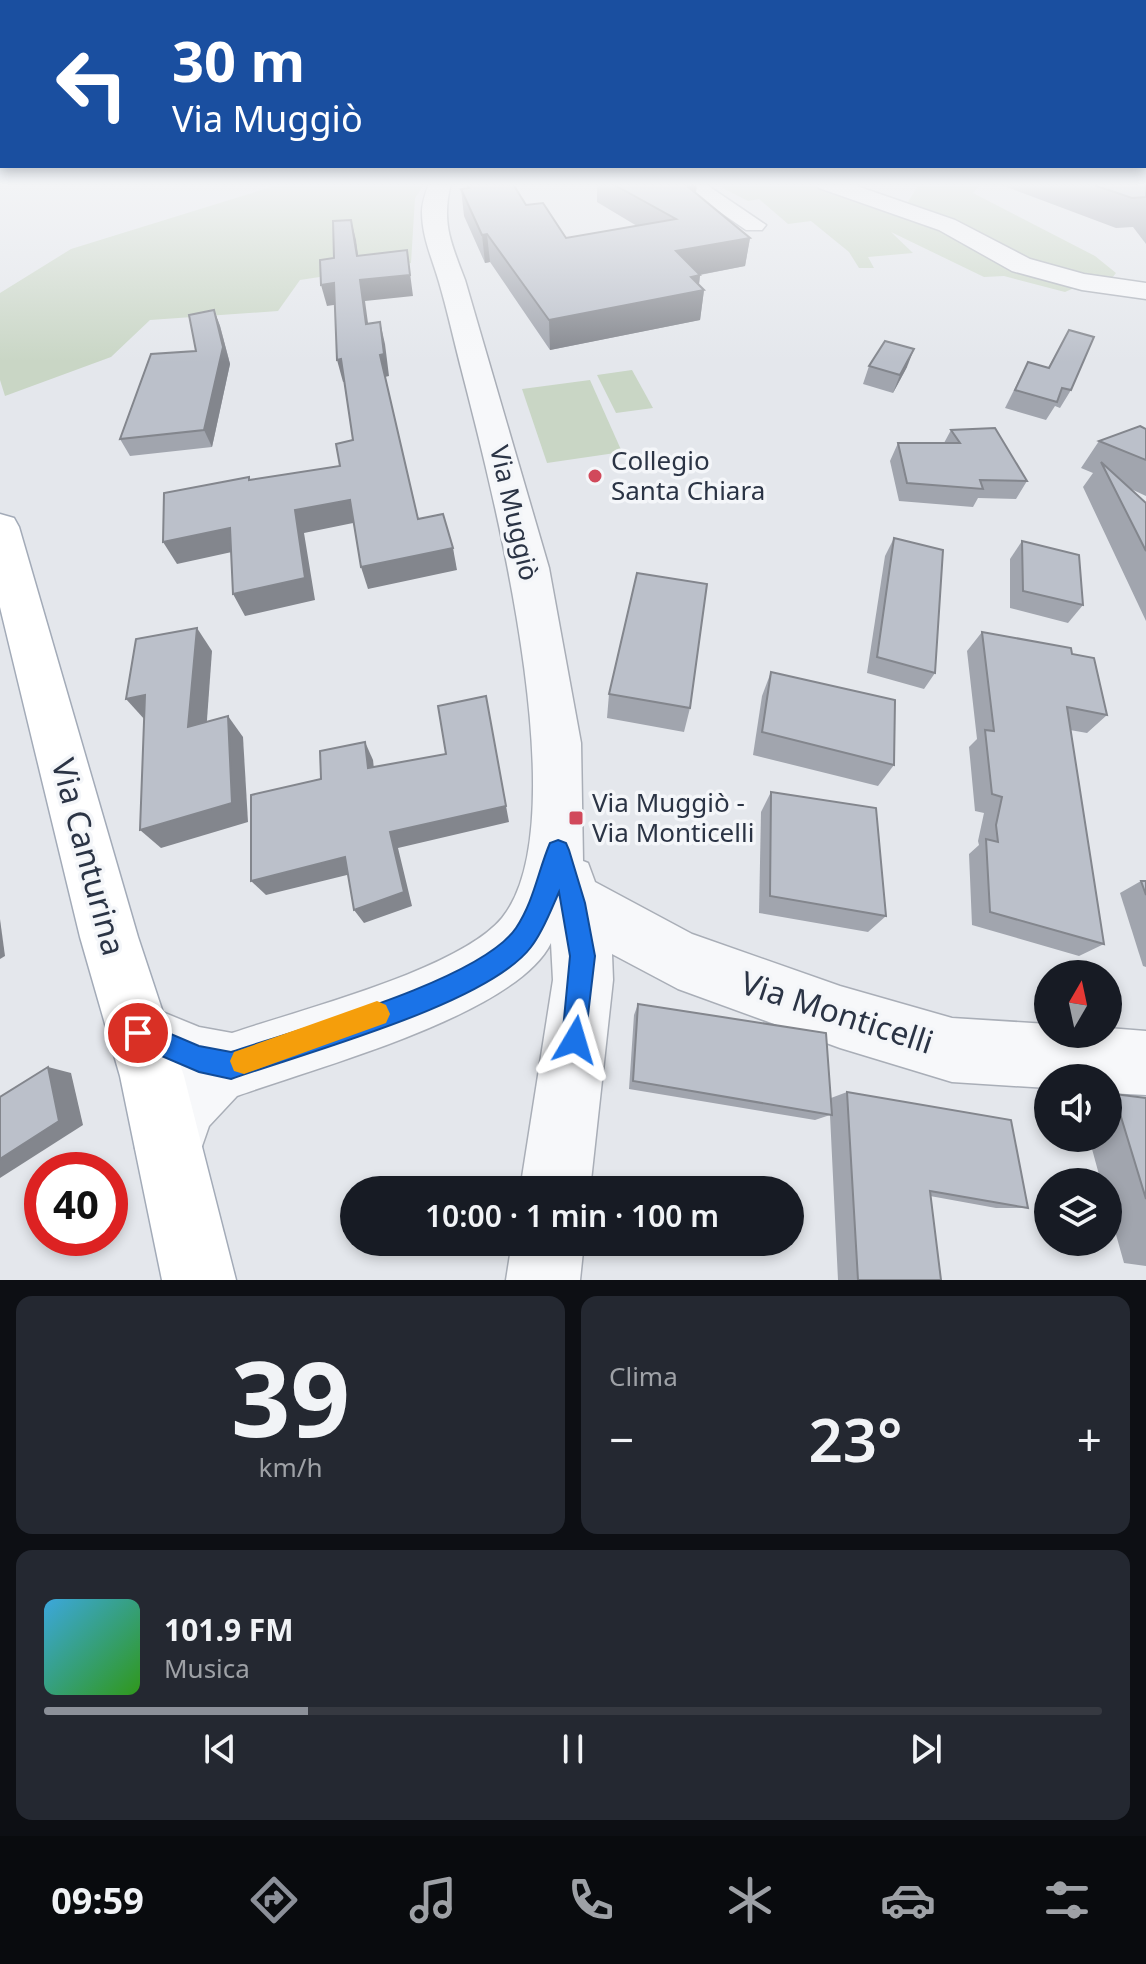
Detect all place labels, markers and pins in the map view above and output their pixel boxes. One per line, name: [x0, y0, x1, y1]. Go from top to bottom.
place label: Collegio Santa Chiara: [611, 442, 765, 508]
marker: Collegio Santa Chiara: [586, 467, 604, 485]
place label: Via Muggiò - Via Monticelli: [592, 784, 754, 850]
marker: Via Muggiò - Via Monticelli: [567, 809, 585, 827]
pin: [104, 999, 172, 1067]

